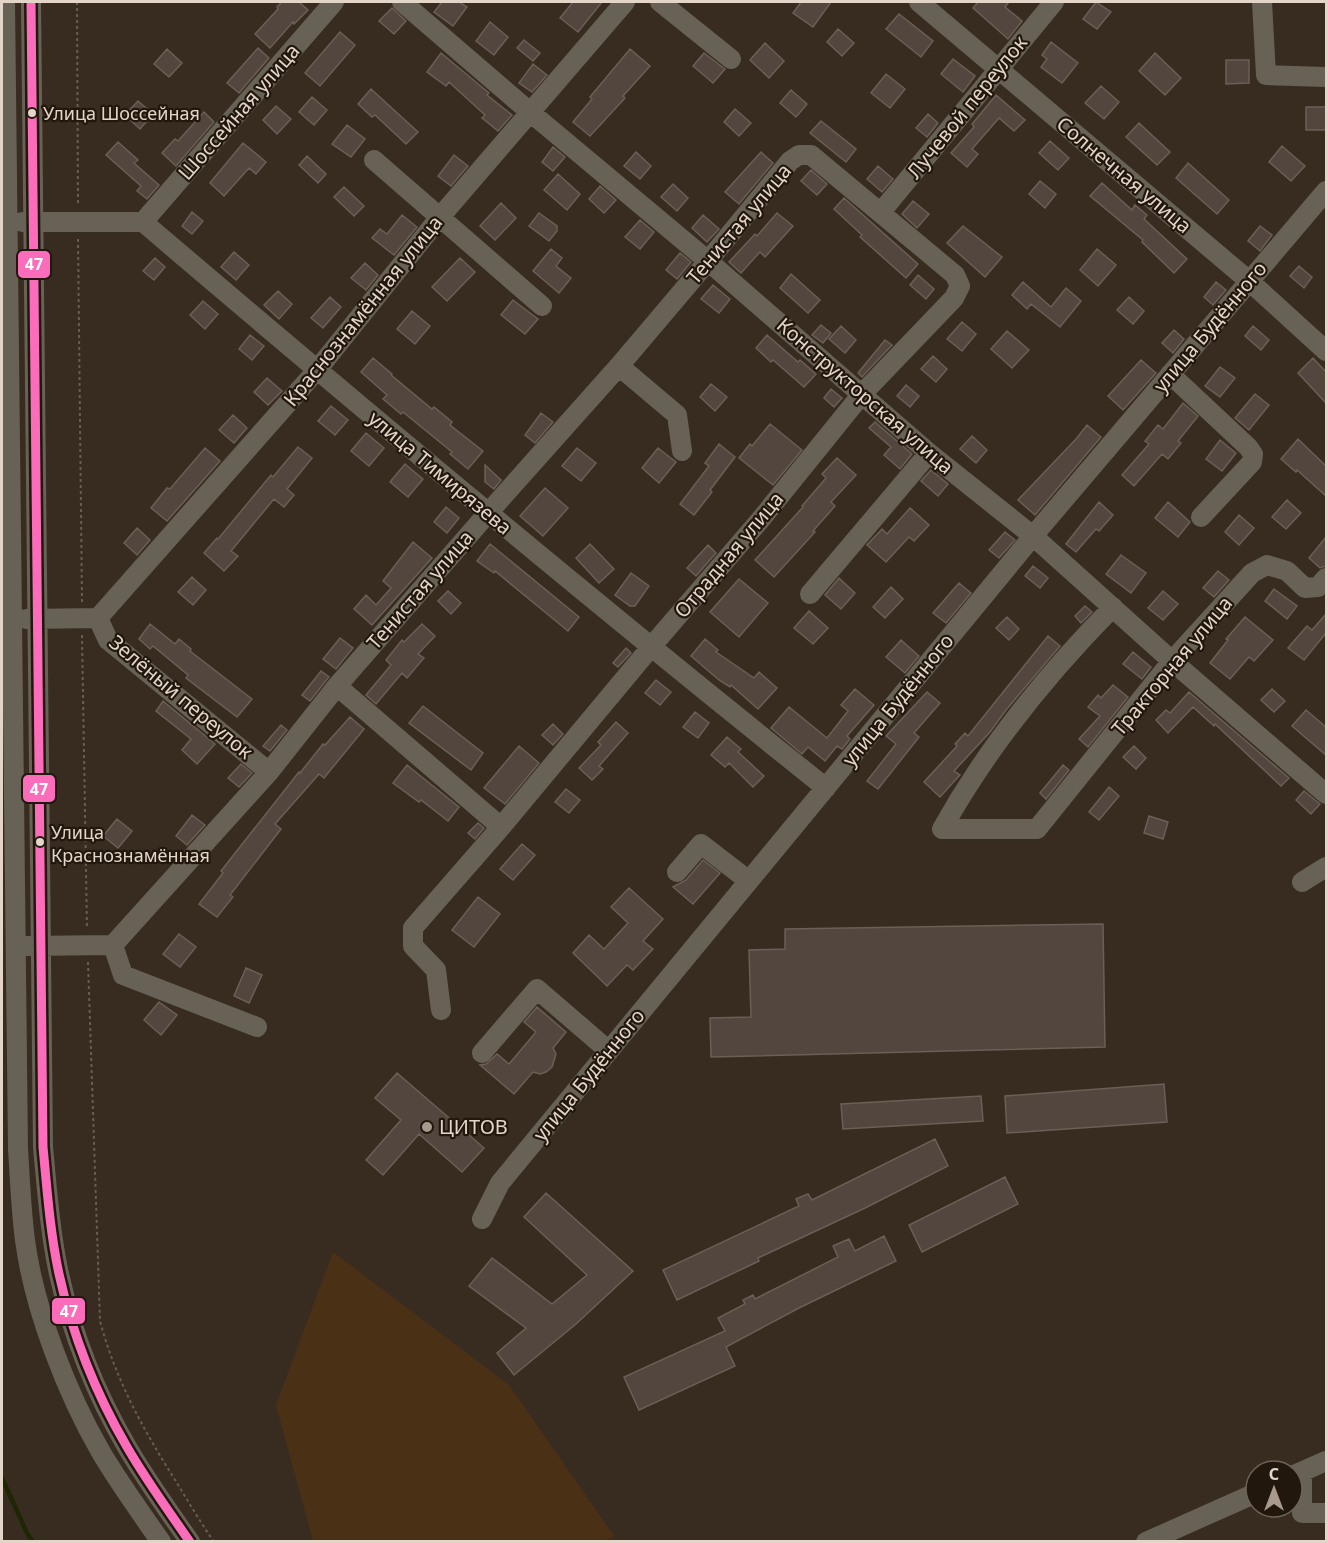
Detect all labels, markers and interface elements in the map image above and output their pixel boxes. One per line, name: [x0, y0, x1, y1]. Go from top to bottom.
street label: Лучевой переулок: [900, 29, 1033, 184]
street label: Шоссейная улица: [172, 38, 305, 186]
place label: Улица Шоссейная: [43, 101, 200, 125]
marker: Улица Шоссейная: [26, 107, 38, 119]
street label: Солнечная улица: [1051, 110, 1197, 239]
street label: Тенистая улица: [680, 158, 797, 290]
street label: Краснознамённая улица: [277, 210, 448, 412]
line badge: 47: [17, 250, 51, 279]
text: 47: [25, 253, 43, 275]
street label: улица Будённого: [1147, 255, 1272, 398]
street label: Конструкторская улица: [771, 311, 959, 480]
street label: улица Тимирязева: [363, 405, 518, 541]
street label: Отрадная улица: [668, 486, 789, 623]
street label: Тенистая улица: [360, 524, 479, 655]
street label: Тракторная улица: [1105, 590, 1238, 741]
street label: улица Будённого: [836, 628, 959, 772]
street label: Зелёный переулок: [104, 629, 259, 765]
line badge: 47: [22, 774, 56, 803]
text: 47: [30, 778, 48, 800]
place label: Улица Краснознамённая: [51, 820, 210, 867]
marker: Улица Краснознамённая: [34, 836, 46, 848]
street label: улица Будённого: [527, 1003, 650, 1147]
place label: ЦИТОВ: [439, 1113, 508, 1140]
marker: ЦИТОВ: [420, 1120, 434, 1134]
line badge: 47: [51, 1297, 86, 1325]
text: 47: [60, 1300, 78, 1322]
north arrow: [1244, 1459, 1304, 1519]
text: С: [1269, 1463, 1279, 1485]

